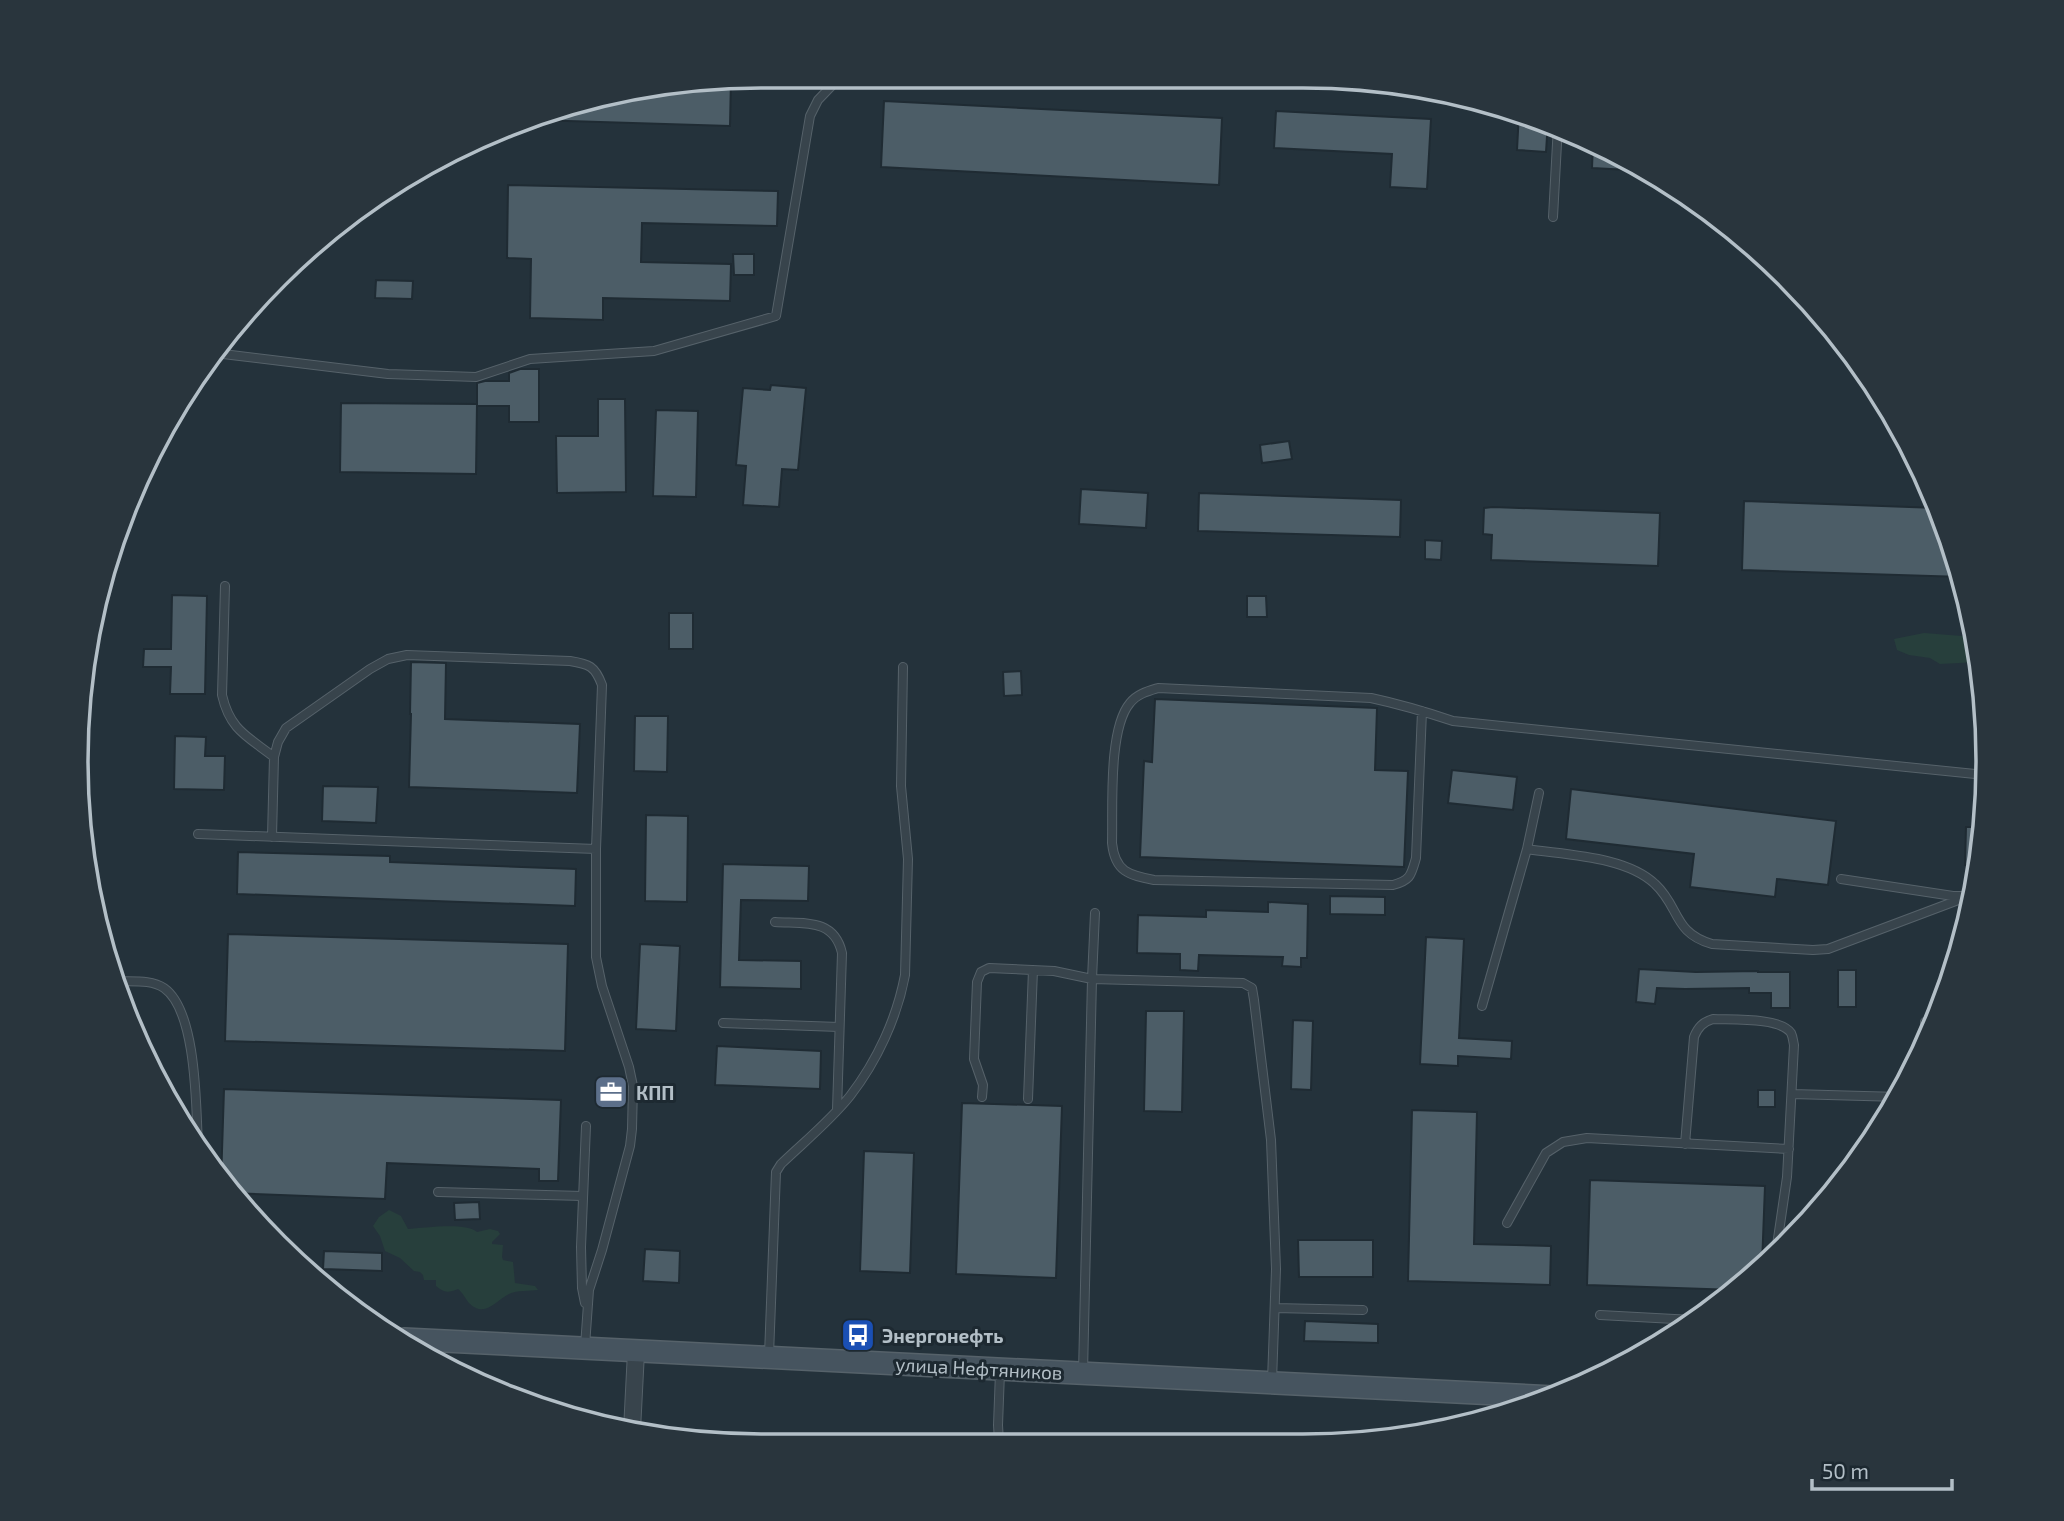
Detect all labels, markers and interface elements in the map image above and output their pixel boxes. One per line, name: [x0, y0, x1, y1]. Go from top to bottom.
office icon: КПП: [592, 1073, 630, 1111]
place label: КПП: [636, 1081, 675, 1104]
bus stop icon: Энергонефть: [839, 1316, 877, 1354]
place label: Энергонефть: [882, 1324, 1003, 1347]
street label: улица Нефтяников: [895, 1352, 1063, 1385]
scale bar: [1812, 1448, 1952, 1492]
text: 50 m: [1822, 1458, 1869, 1483]

